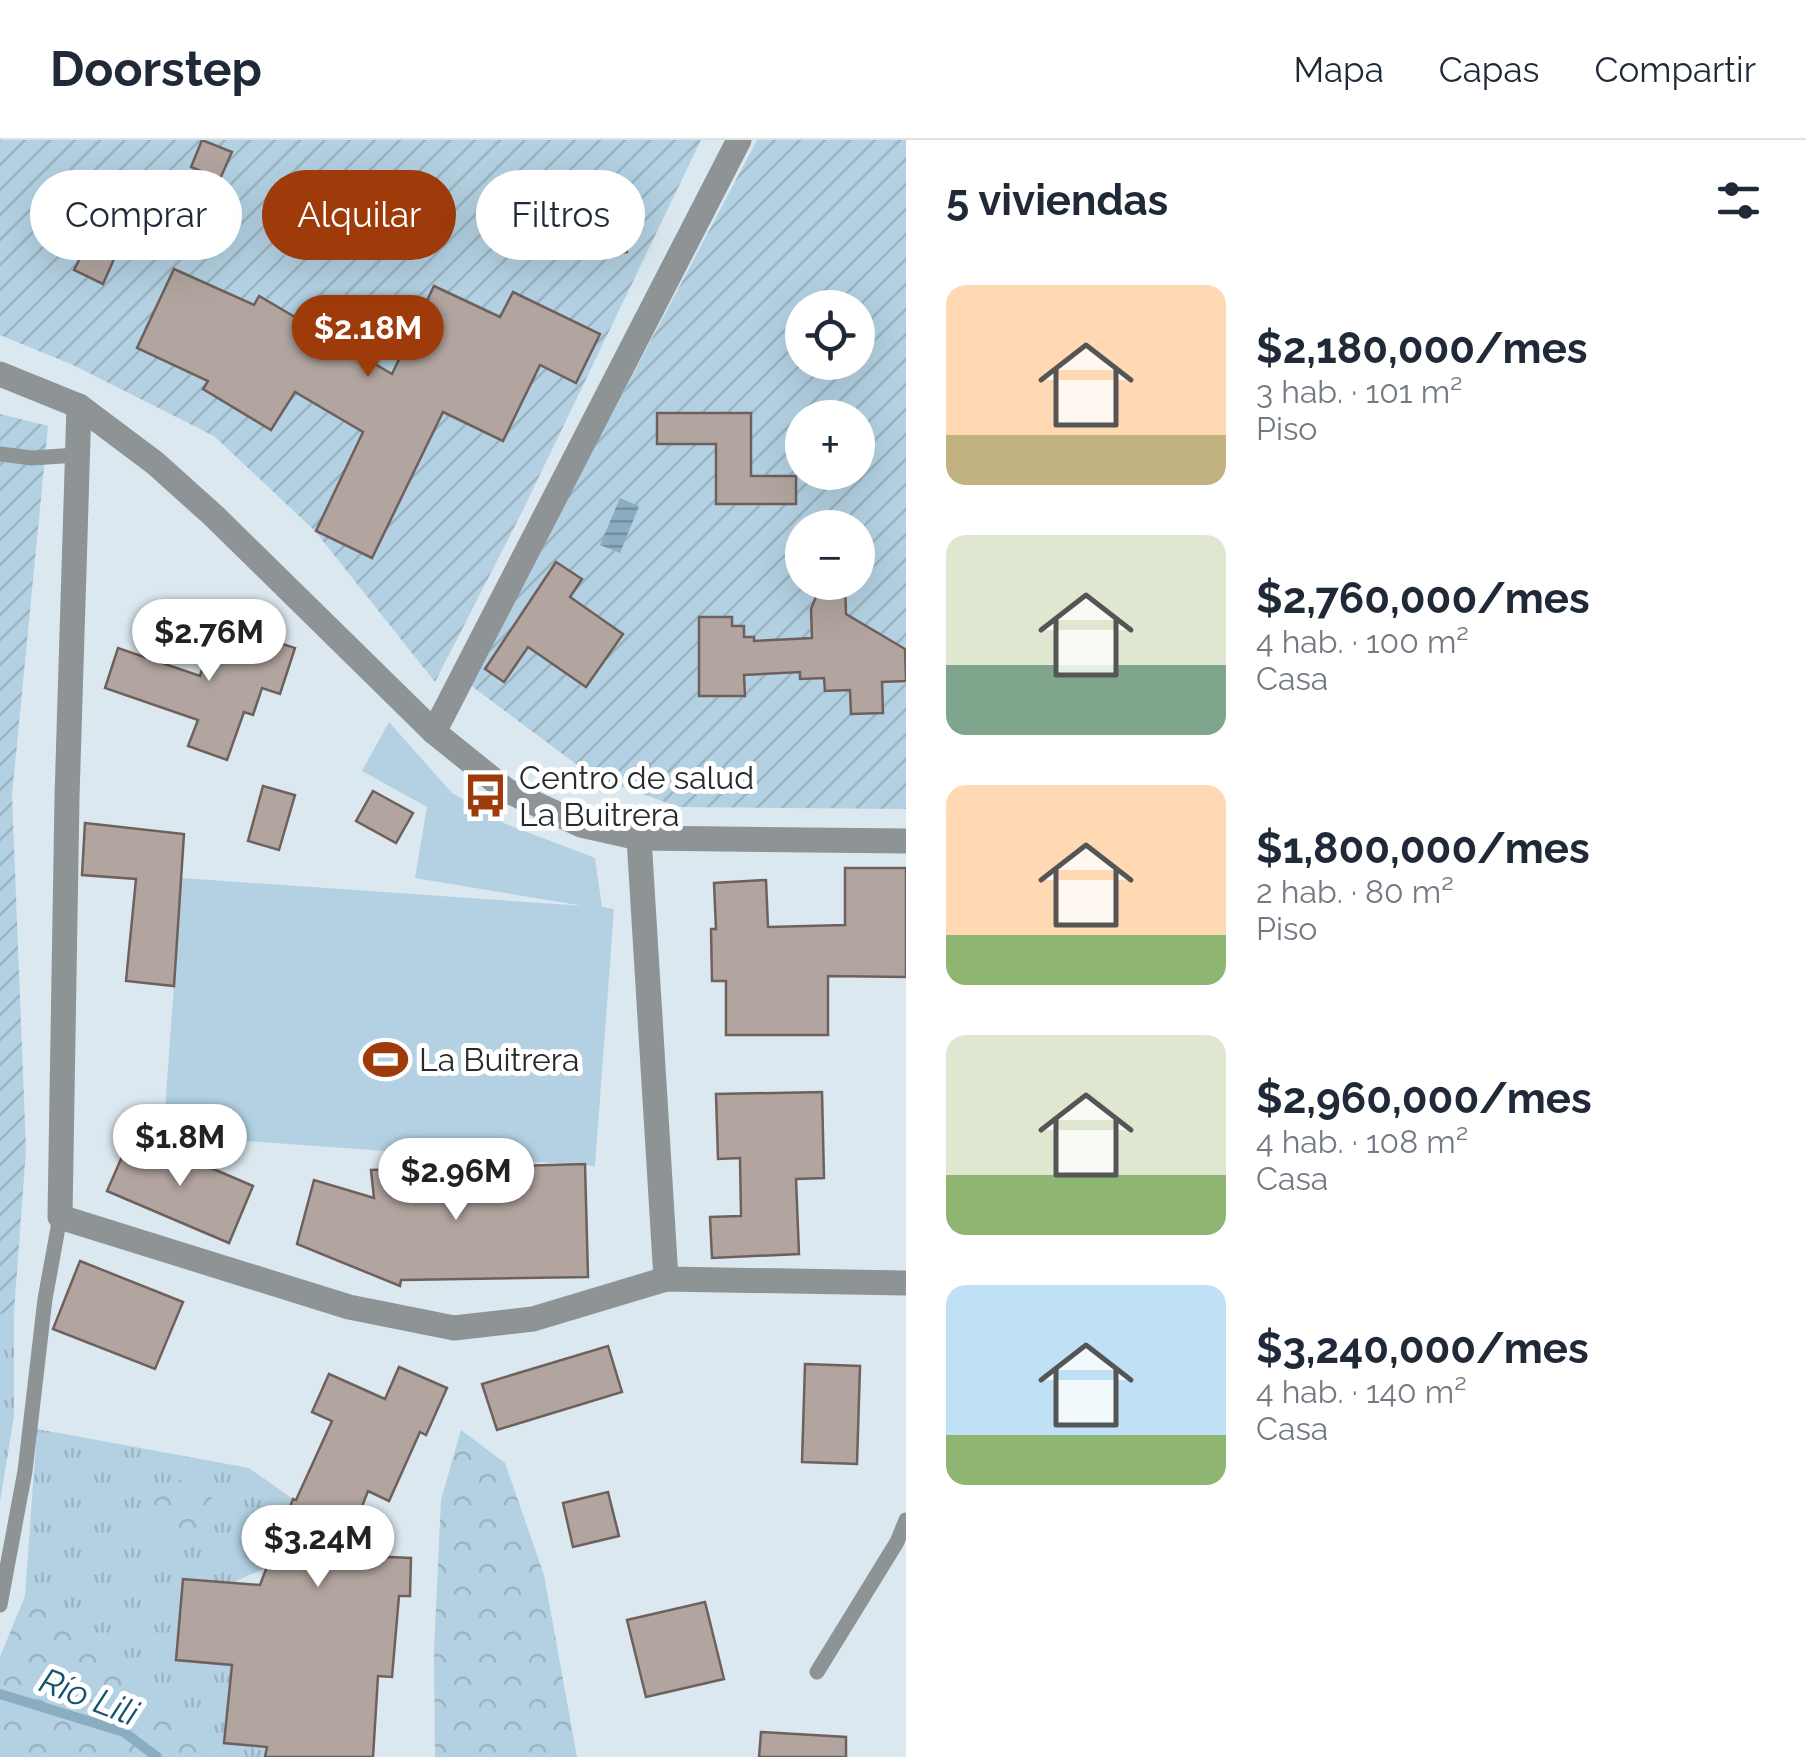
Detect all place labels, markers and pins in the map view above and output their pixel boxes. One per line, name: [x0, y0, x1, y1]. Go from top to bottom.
pin: $2.18M: [287, 295, 449, 380]
pin: $2.76M: [128, 599, 290, 684]
place label: Centro de salud La Buitrera: [519, 759, 754, 833]
bus stop icon: Centro de salud La Buitrera: [462, 772, 510, 820]
sports icon: La Buitrera: [362, 1036, 410, 1084]
place label: La Buitrera: [419, 1041, 579, 1078]
pin: $1.8M: [110, 1104, 250, 1189]
pin: $2.96M: [375, 1138, 537, 1223]
pin: $3.24M: [237, 1505, 399, 1590]

